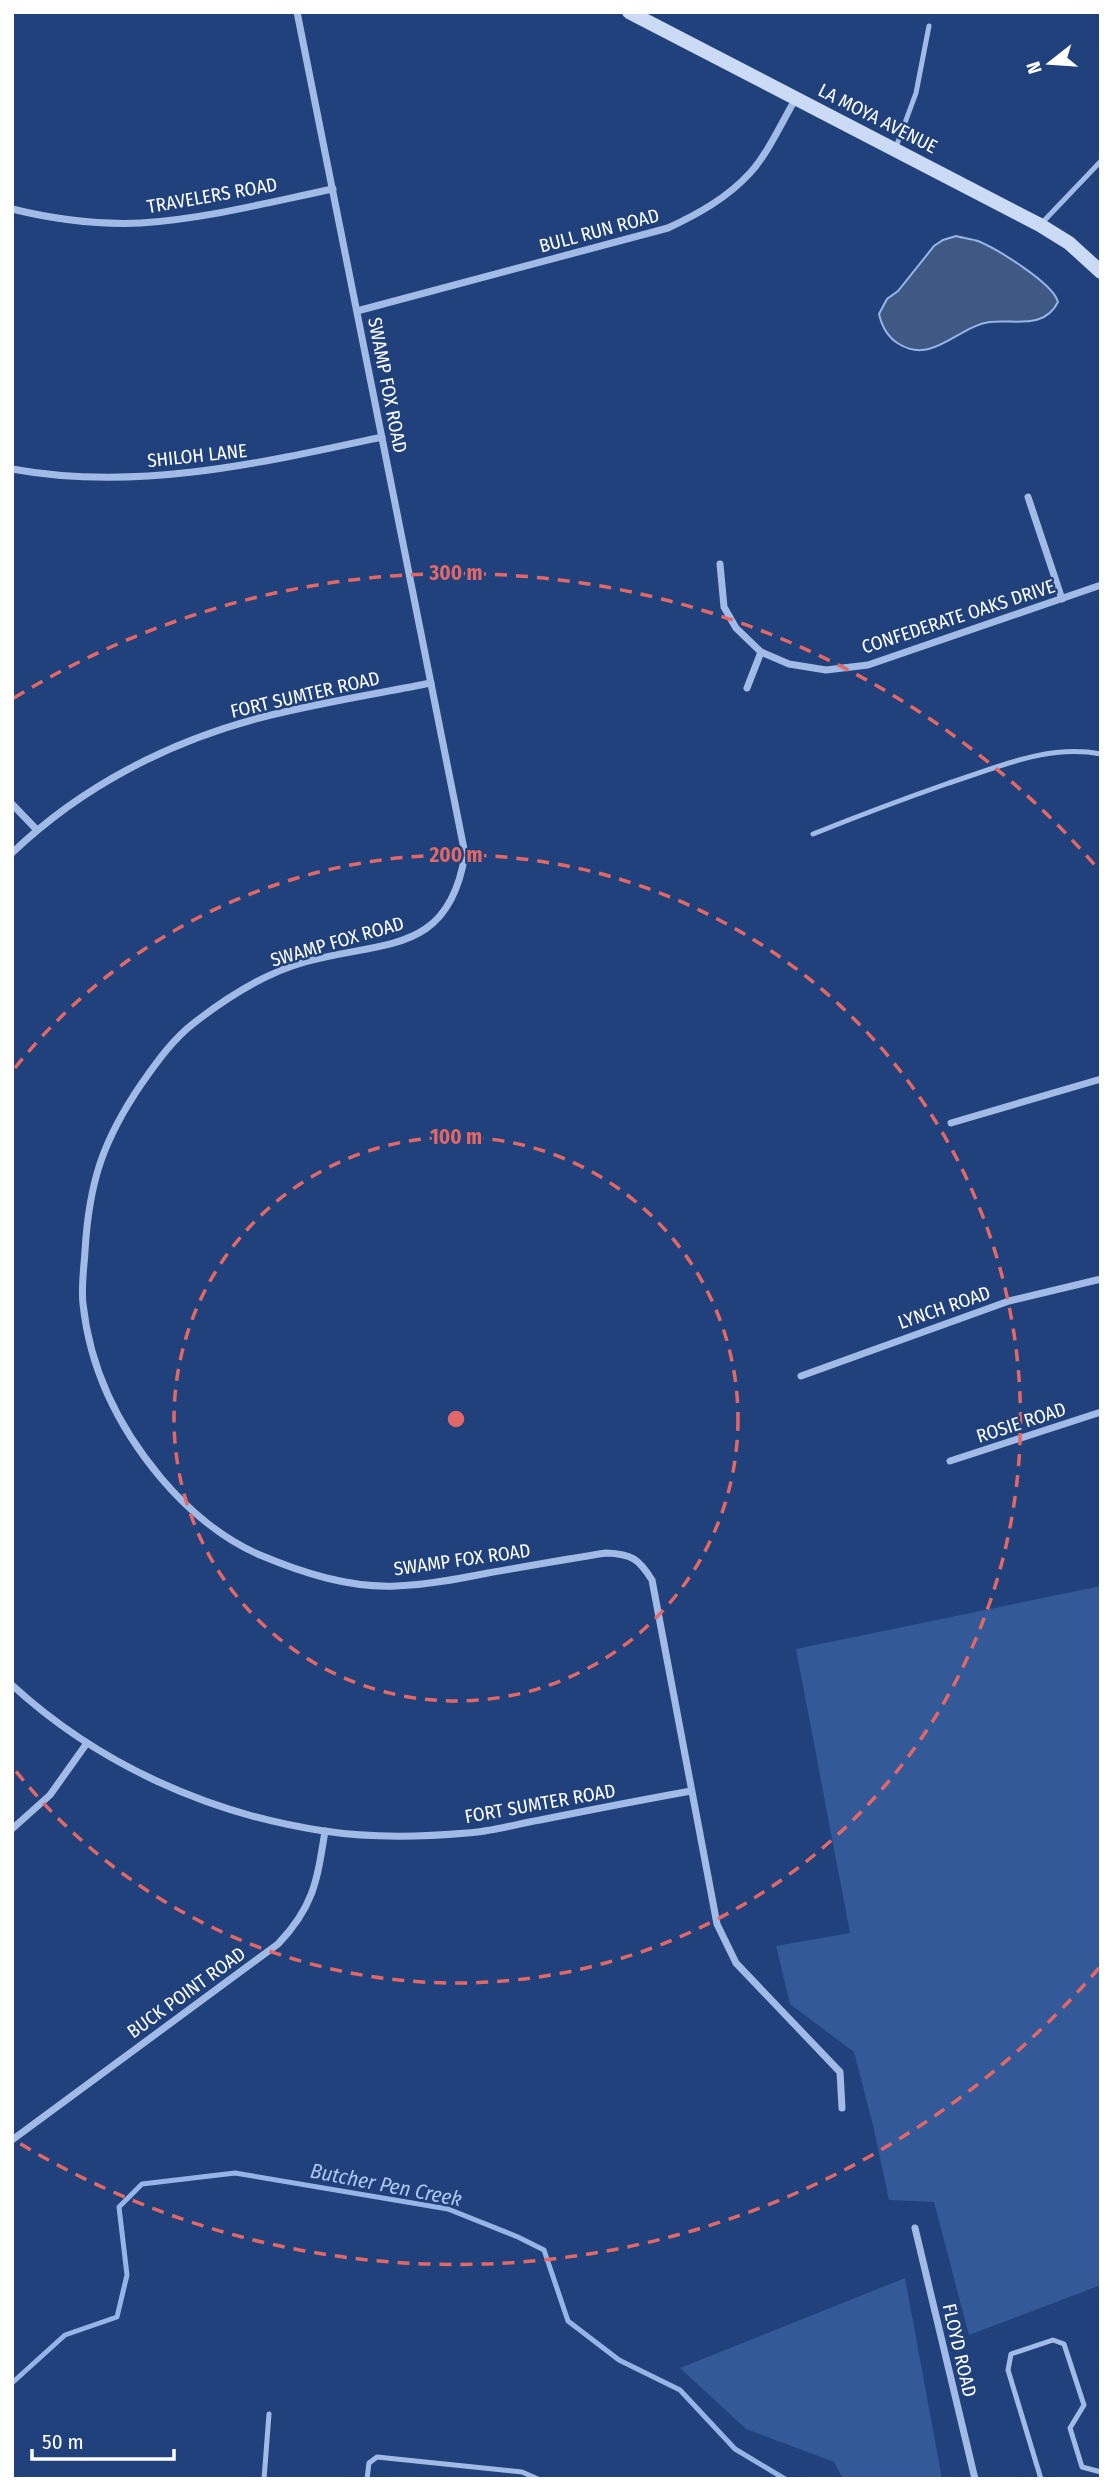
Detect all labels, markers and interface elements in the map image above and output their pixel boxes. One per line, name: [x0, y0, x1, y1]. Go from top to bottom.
north arrow: [1015, 28, 1085, 98]
text: N: [1022, 59, 1047, 77]
street label: LA MOYA AVENUE: [814, 79, 941, 158]
street label: TRAVELERS ROAD: [145, 173, 279, 218]
street label: BULL RUN ROAD: [537, 203, 662, 258]
street label: SWAMP FOX ROAD: [363, 315, 412, 455]
street label: SHILOH LANE: [146, 439, 248, 472]
text: 300 m: [428, 560, 483, 586]
street label: CONFEDERATE OAKS DRIVE: [859, 574, 1058, 659]
street label: FORT SUMTER ROAD: [228, 666, 382, 723]
text: 200 m: [428, 842, 483, 868]
street label: SWAMP FOX ROAD: [268, 911, 407, 972]
text: 100 m: [430, 1124, 482, 1150]
street label: LYNCH ROAD: [895, 1281, 993, 1334]
street label: ROSIE ROAD: [973, 1397, 1069, 1448]
centre of rings: [444, 1407, 468, 1431]
street label: SWAMP FOX ROAD: [392, 1539, 532, 1580]
street label: FORT SUMTER ROAD: [463, 1779, 617, 1828]
street label: BUCK POINT ROAD: [123, 1942, 250, 2043]
water label: Butcher Pen Creek: [308, 2158, 464, 2212]
street label: FLOYD ROAD: [938, 2301, 981, 2399]
scale bar: [32, 2418, 173, 2462]
text: 50 m: [42, 2429, 84, 2455]

